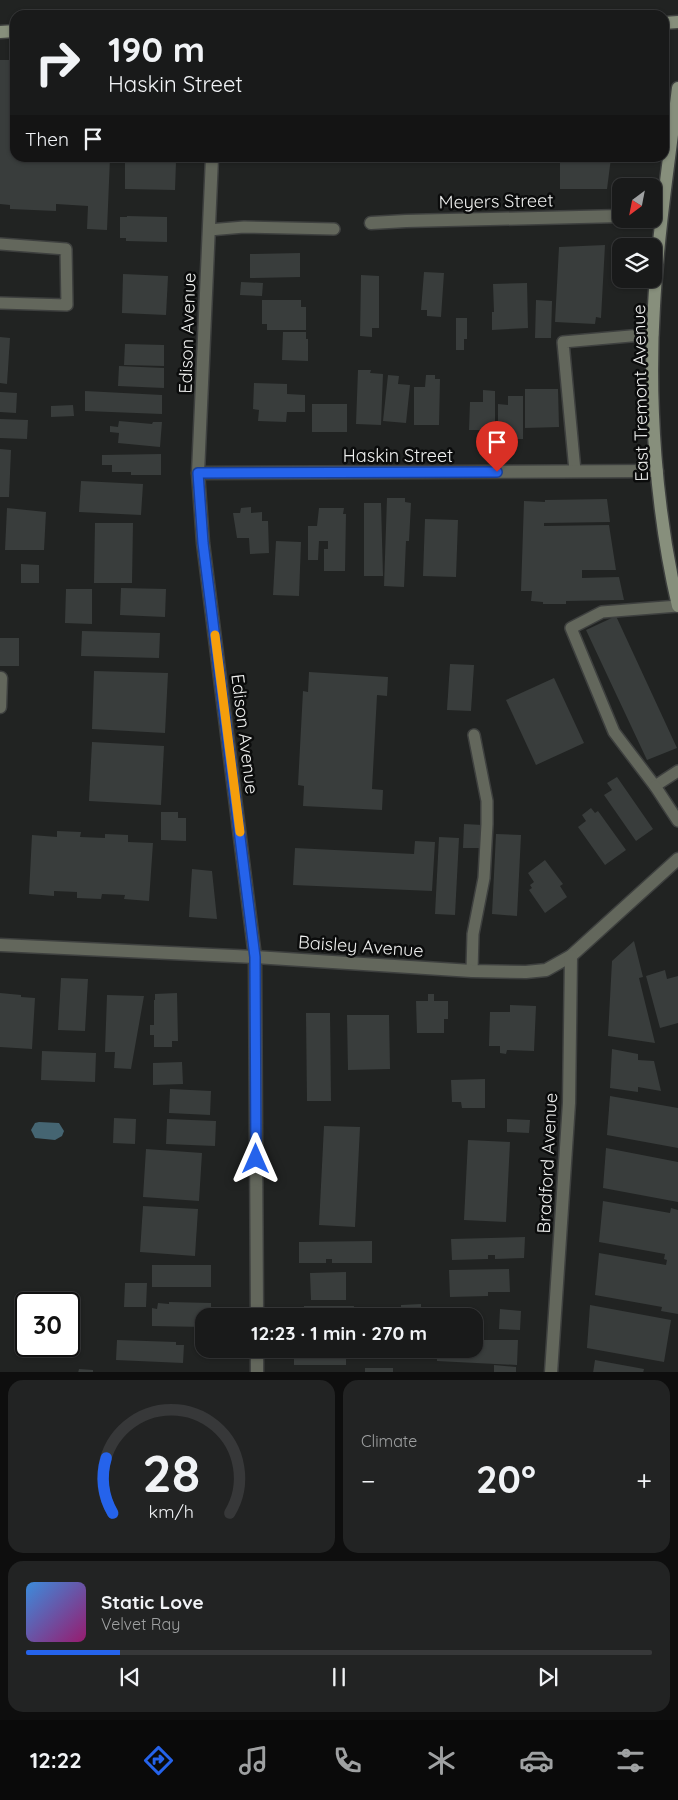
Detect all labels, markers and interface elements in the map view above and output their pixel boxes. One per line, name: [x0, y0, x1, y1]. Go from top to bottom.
text: 190 m: [108, 27, 205, 71]
icon: right: [25, 30, 90, 95]
text: Haskin Street: [108, 70, 243, 98]
icon: arrive: [79, 125, 107, 153]
text: Then: [25, 127, 69, 151]
north arrow: [612, 178, 662, 228]
map controls: [612, 178, 662, 288]
street label: Meyers Street: [438, 189, 554, 213]
button: layers: [612, 238, 662, 288]
street label: Edison Avenue: [173, 272, 201, 394]
street label: East Tremont Avenue: [627, 304, 653, 482]
pin: [476, 421, 518, 472]
icon: arrive: [483, 428, 511, 456]
street label: Haskin Street: [343, 444, 453, 467]
street label: Edison Avenue: [226, 673, 264, 795]
street label: Baisley Avenue: [298, 930, 424, 962]
street label: Bradford Avenue: [532, 1092, 562, 1234]
position arrow: [229, 1132, 281, 1184]
speed limit sign: 30: [15, 1292, 80, 1357]
text: 12:23 · 1 min · 270 m: [251, 1321, 427, 1345]
text: Climate: [361, 1431, 417, 1451]
text: 28: [142, 1440, 201, 1505]
text: 20°: [476, 1455, 536, 1503]
text: −: [361, 1463, 376, 1498]
text: +: [636, 1463, 652, 1498]
text: km/h: [149, 1500, 194, 1522]
text: Static Love: [101, 1590, 204, 1614]
text: Velvet Ray: [101, 1614, 180, 1634]
icon: previous: [116, 1663, 144, 1691]
icon: pause: [325, 1663, 353, 1691]
icon: next: [534, 1663, 562, 1691]
icon: directions: [141, 1743, 176, 1778]
icon: music: [236, 1743, 271, 1778]
icon: phone: [330, 1743, 365, 1778]
icon: climate: [424, 1743, 459, 1778]
icon: car: [519, 1743, 554, 1778]
icon: filters: [613, 1743, 648, 1778]
text: 12:22: [30, 1746, 82, 1774]

